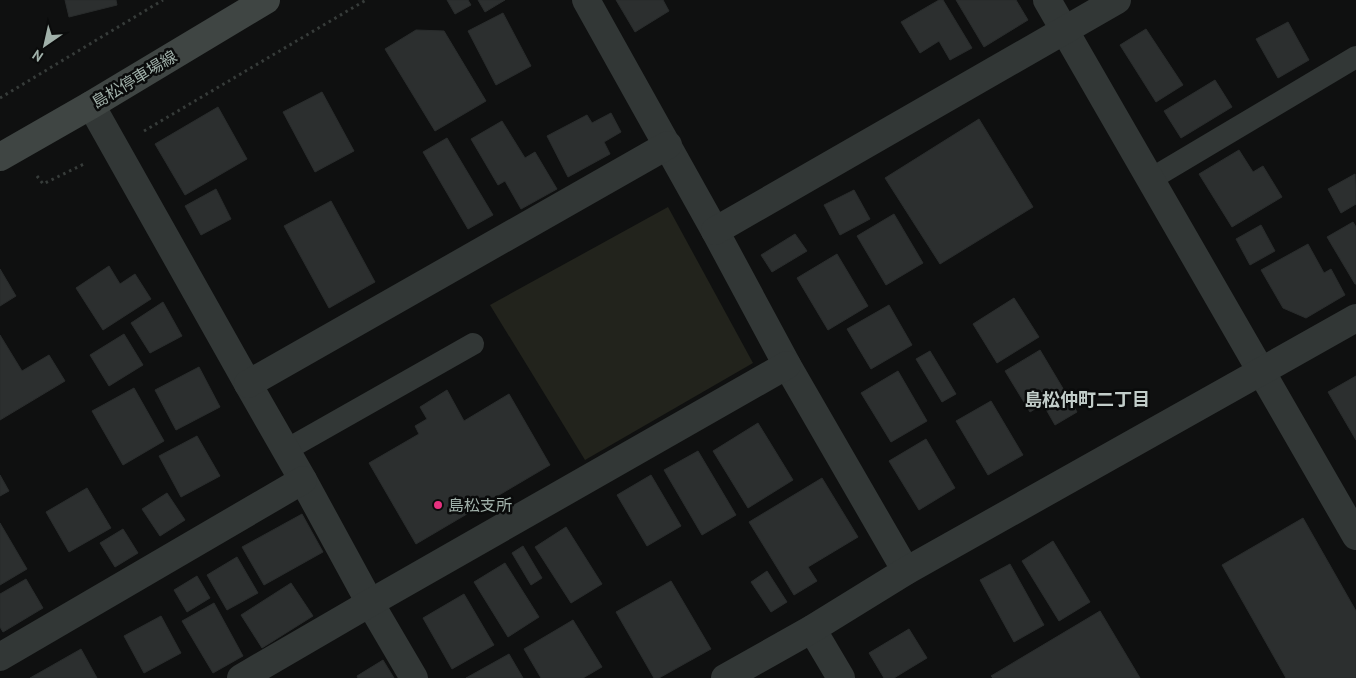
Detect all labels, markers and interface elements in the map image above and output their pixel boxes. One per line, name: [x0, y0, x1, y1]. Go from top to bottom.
north arrow: [20, 20, 70, 70]
text: N: [29, 46, 47, 66]
street label: 島松停車場線: [88, 46, 180, 112]
district label: 島松仲町二丁目: [1024, 388, 1150, 411]
place label: 島松支所: [448, 495, 512, 515]
marker: 島松支所: [432, 499, 444, 511]

